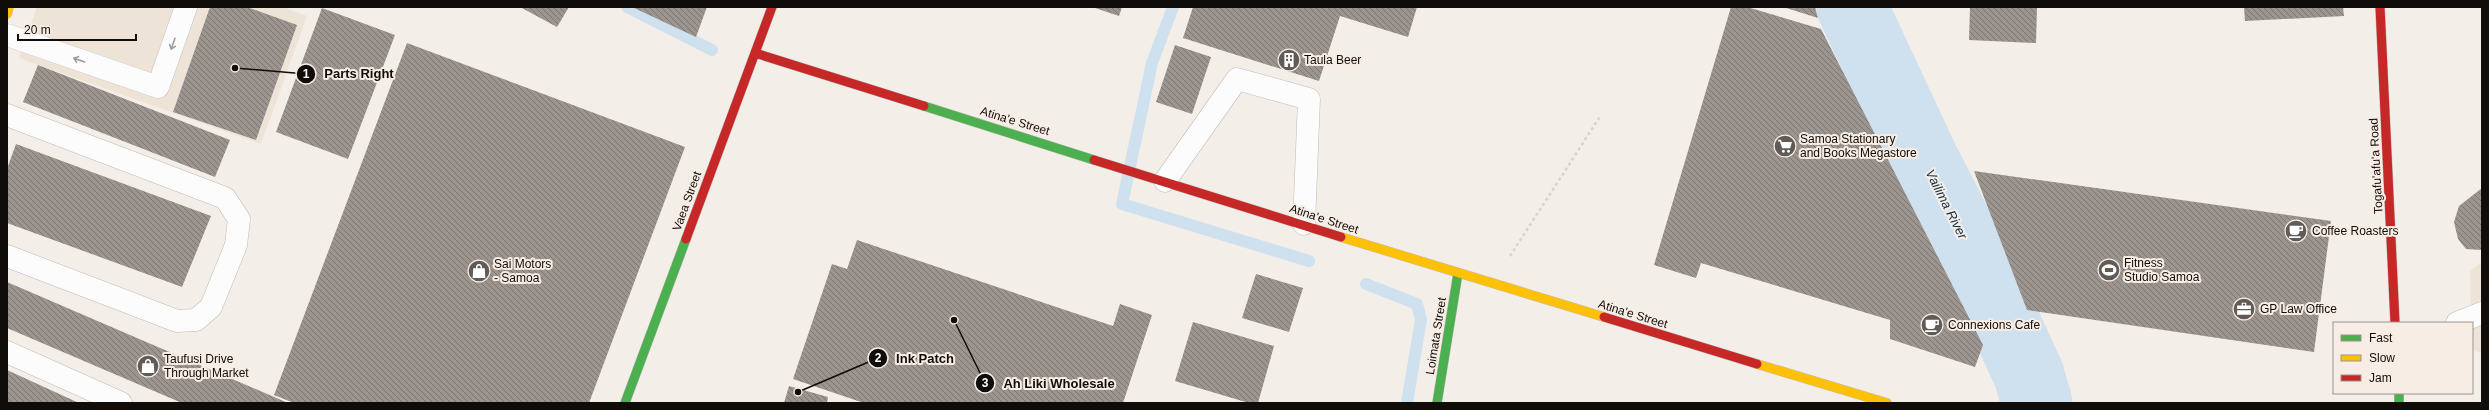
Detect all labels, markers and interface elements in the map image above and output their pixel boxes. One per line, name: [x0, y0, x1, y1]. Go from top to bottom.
scale bar: [18, 16, 136, 42]
text: 20 m: [24, 23, 51, 37]
one-way arrow: [169, 37, 176, 50]
building icon: Taula Beer: [1276, 47, 1302, 73]
place label: Taula Beer: [1304, 53, 1361, 67]
one-way arrow: [73, 55, 85, 63]
callout: Parts Right: [296, 61, 401, 86]
text: Parts Right: [324, 66, 394, 81]
text: 1: [303, 67, 310, 81]
street label: Atina'e Street: [979, 104, 1052, 138]
street label: Togafu'afu'a Road: [2366, 118, 2386, 214]
place label: Samoa Stationary and Books Megastore: [1800, 132, 1917, 160]
supermarket icon: Samoa Stationary and Books Megastore: [1772, 133, 1798, 159]
water label: Vailima River: [1923, 167, 1971, 242]
street label: Vaea Street: [670, 169, 704, 233]
street label: Atina'e Street: [1288, 201, 1361, 237]
cafe icon: Coffee Roasters: [2283, 218, 2309, 244]
place label: Coffee Roasters: [2312, 224, 2399, 238]
place label: Fitness Studio Samoa: [2124, 256, 2200, 284]
place label: Sai Motors - Samoa: [494, 257, 551, 285]
sports icon: Fitness Studio Samoa: [2096, 257, 2122, 283]
shop icon: Sai Motors - Samoa: [466, 258, 492, 284]
street label: Loimata Street: [1423, 296, 1449, 376]
office icon: GP Law Office: [2231, 296, 2257, 322]
street label: Atina'e Street: [1597, 297, 1670, 331]
place label: GP Law Office: [2260, 302, 2337, 316]
cafe icon: Connexions Cafe: [1919, 312, 1945, 338]
place label: Connexions Cafe: [1948, 318, 2040, 332]
legend: [2333, 322, 2473, 394]
text: Fast: [2369, 331, 2393, 345]
callout: Ink Patch: [868, 346, 962, 371]
text: 2: [875, 351, 882, 365]
text: Ink Patch: [896, 351, 954, 366]
text: Slow: [2369, 351, 2395, 365]
place label: Taufusi Drive Through Market: [164, 352, 249, 380]
shop icon: Taufusi Drive Through Market: [135, 353, 161, 379]
callout: Ah Liki Wholesale: [975, 371, 1123, 396]
text: Jam: [2369, 371, 2392, 385]
text: 3: [982, 376, 989, 390]
text: Ah Liki Wholesale: [1003, 376, 1115, 391]

